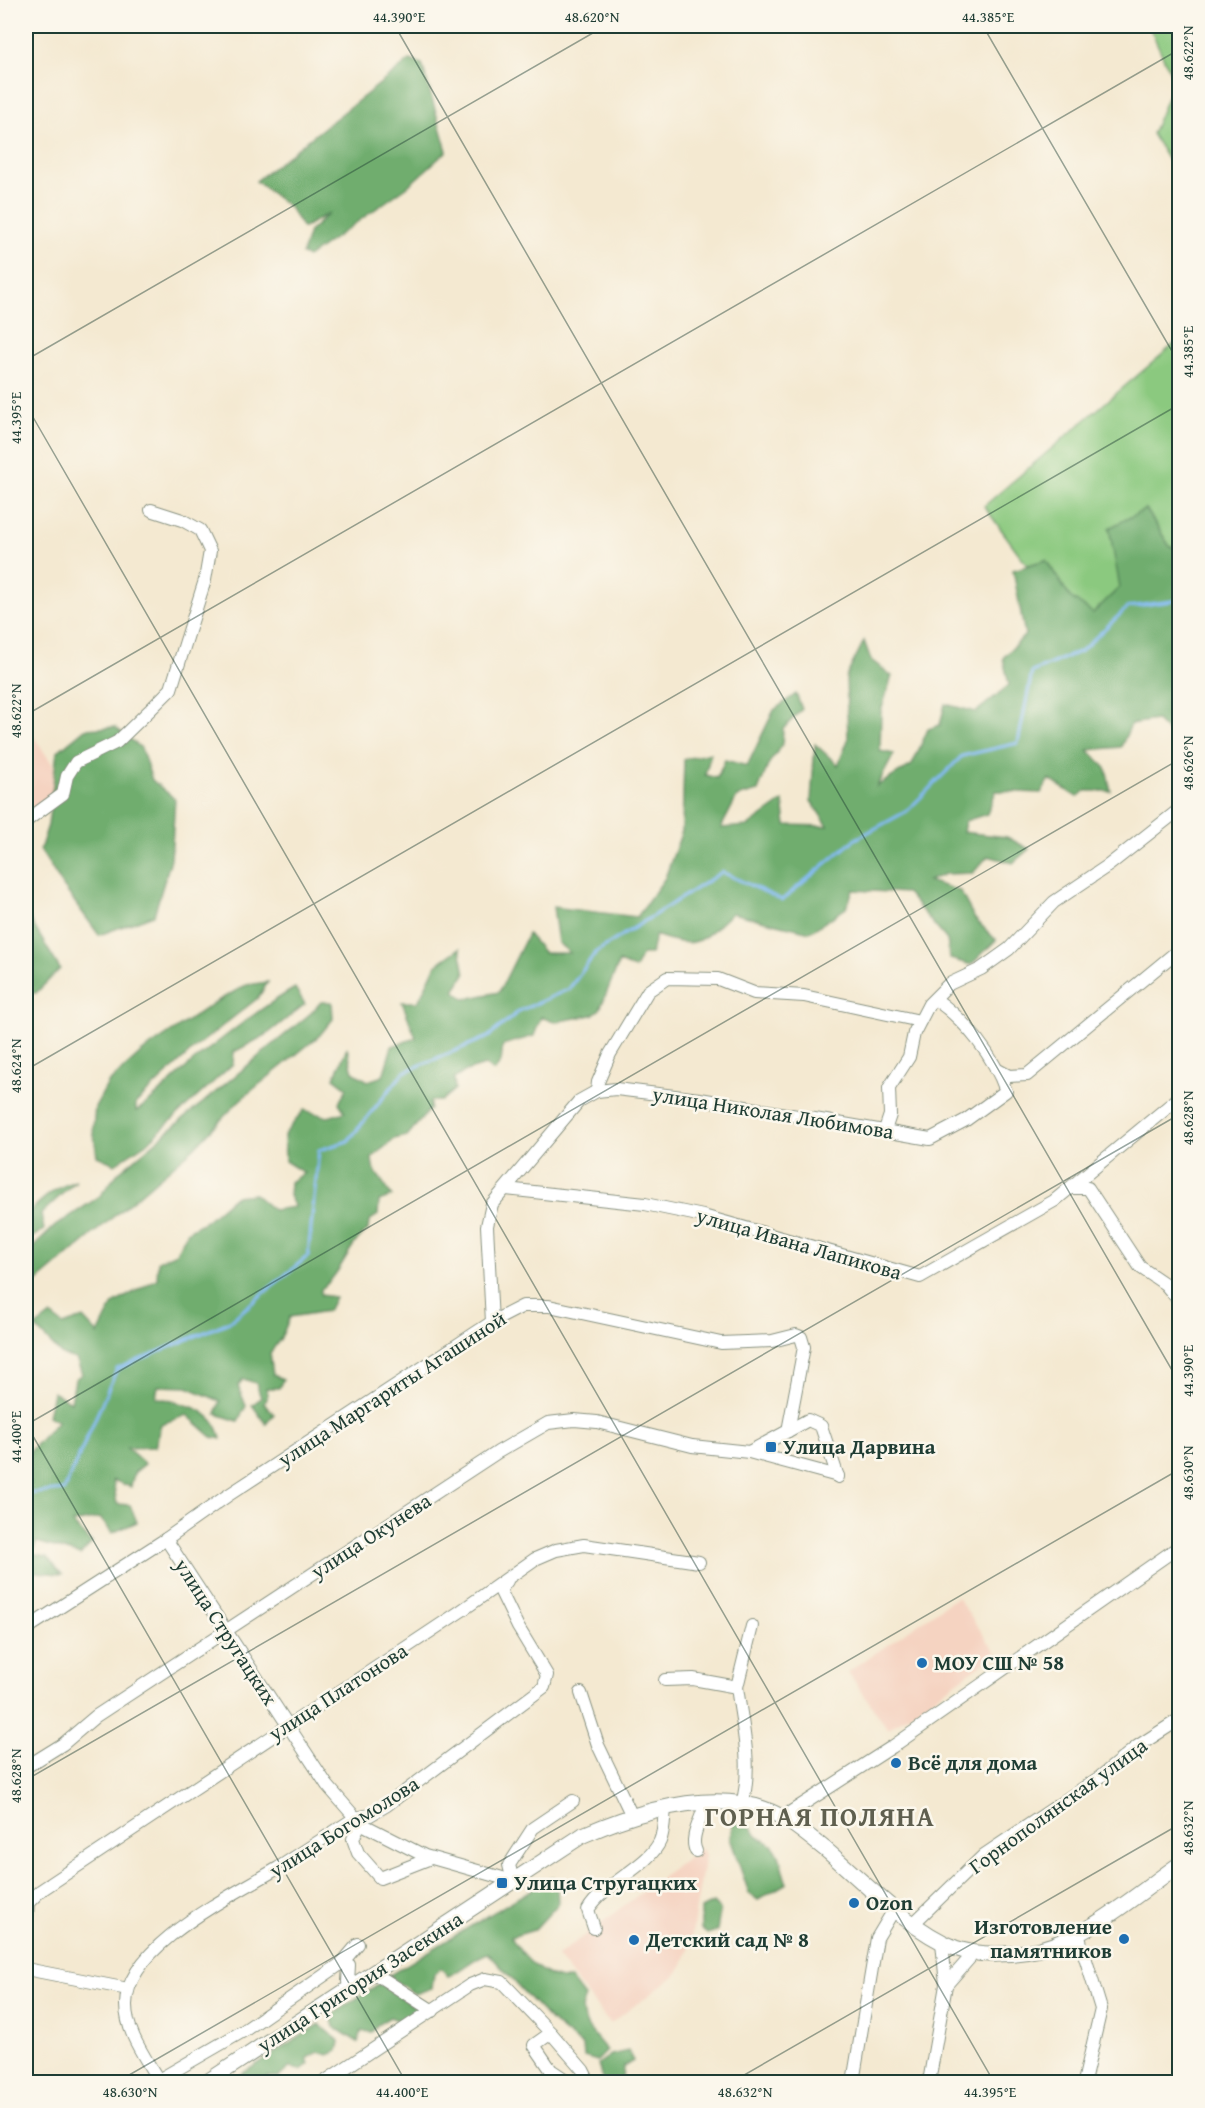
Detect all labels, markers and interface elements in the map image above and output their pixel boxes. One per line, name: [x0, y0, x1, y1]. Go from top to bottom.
text: 44.390°E: [373, 6, 426, 27]
text: 48.620°N: [565, 6, 620, 27]
text: 44.385°E: [962, 6, 1015, 27]
text: 48.622°N: [1177, 25, 1198, 80]
text: 44.385°E: [1177, 325, 1198, 378]
text: 44.395°E: [5, 391, 26, 444]
text: 48.622°N: [5, 683, 26, 738]
text: 48.626°N: [1177, 735, 1198, 790]
text: 48.624°N: [5, 1038, 26, 1093]
street label: улица Николая Любимова: [649, 1078, 896, 1147]
text: 48.628°N: [1177, 1090, 1198, 1145]
street label: улица Ивана Лапикова: [692, 1199, 905, 1288]
street label: улица Маргариты Агашиной: [271, 1303, 512, 1475]
text: 44.390°E: [1177, 1344, 1198, 1397]
text: 44.400°E: [5, 1410, 26, 1463]
place label: Улица Дарвина: [783, 1431, 936, 1462]
marker: Улица Дарвина: [764, 1440, 778, 1454]
text: 48.630°N: [1177, 1445, 1198, 1500]
street label: улица Окунева: [304, 1485, 437, 1587]
street label: улица Стругацких: [167, 1551, 286, 1712]
street label: улица Платонова: [261, 1635, 413, 1749]
place label: МОУ СШ № 58: [934, 1647, 1064, 1678]
marker: МОУ СШ № 58: [915, 1656, 929, 1670]
street label: Горнополянская улица: [962, 1730, 1154, 1881]
place label: Всё для дома: [908, 1747, 1038, 1778]
text: 48.628°N: [5, 1748, 26, 1803]
marker: Всё для дома: [889, 1756, 903, 1770]
street label: улица Богомолова: [262, 1768, 425, 1886]
district label: ГОРНАЯ ПОЛЯНА: [705, 1796, 935, 1836]
text: 48.632°N: [1177, 1800, 1198, 1855]
place label: Улица Стругацких: [514, 1867, 697, 1898]
marker: Улица Стругацких: [495, 1876, 509, 1890]
place label: Ozon: [866, 1887, 913, 1918]
marker: Ozon: [847, 1896, 861, 1910]
street label: улица Григория Засекина: [250, 1903, 469, 2060]
place label: Изготовление памятников: [974, 1911, 1112, 1966]
place label: Детский сад № 8: [645, 1924, 809, 1955]
marker: Изготовление памятников: [1117, 1932, 1131, 1946]
marker: Детский сад № 8: [627, 1933, 641, 1947]
text: 48.630°N: [103, 2081, 158, 2102]
text: 44.400°E: [376, 2081, 429, 2102]
text: 48.632°N: [718, 2081, 773, 2102]
text: 44.395°E: [964, 2081, 1017, 2102]

